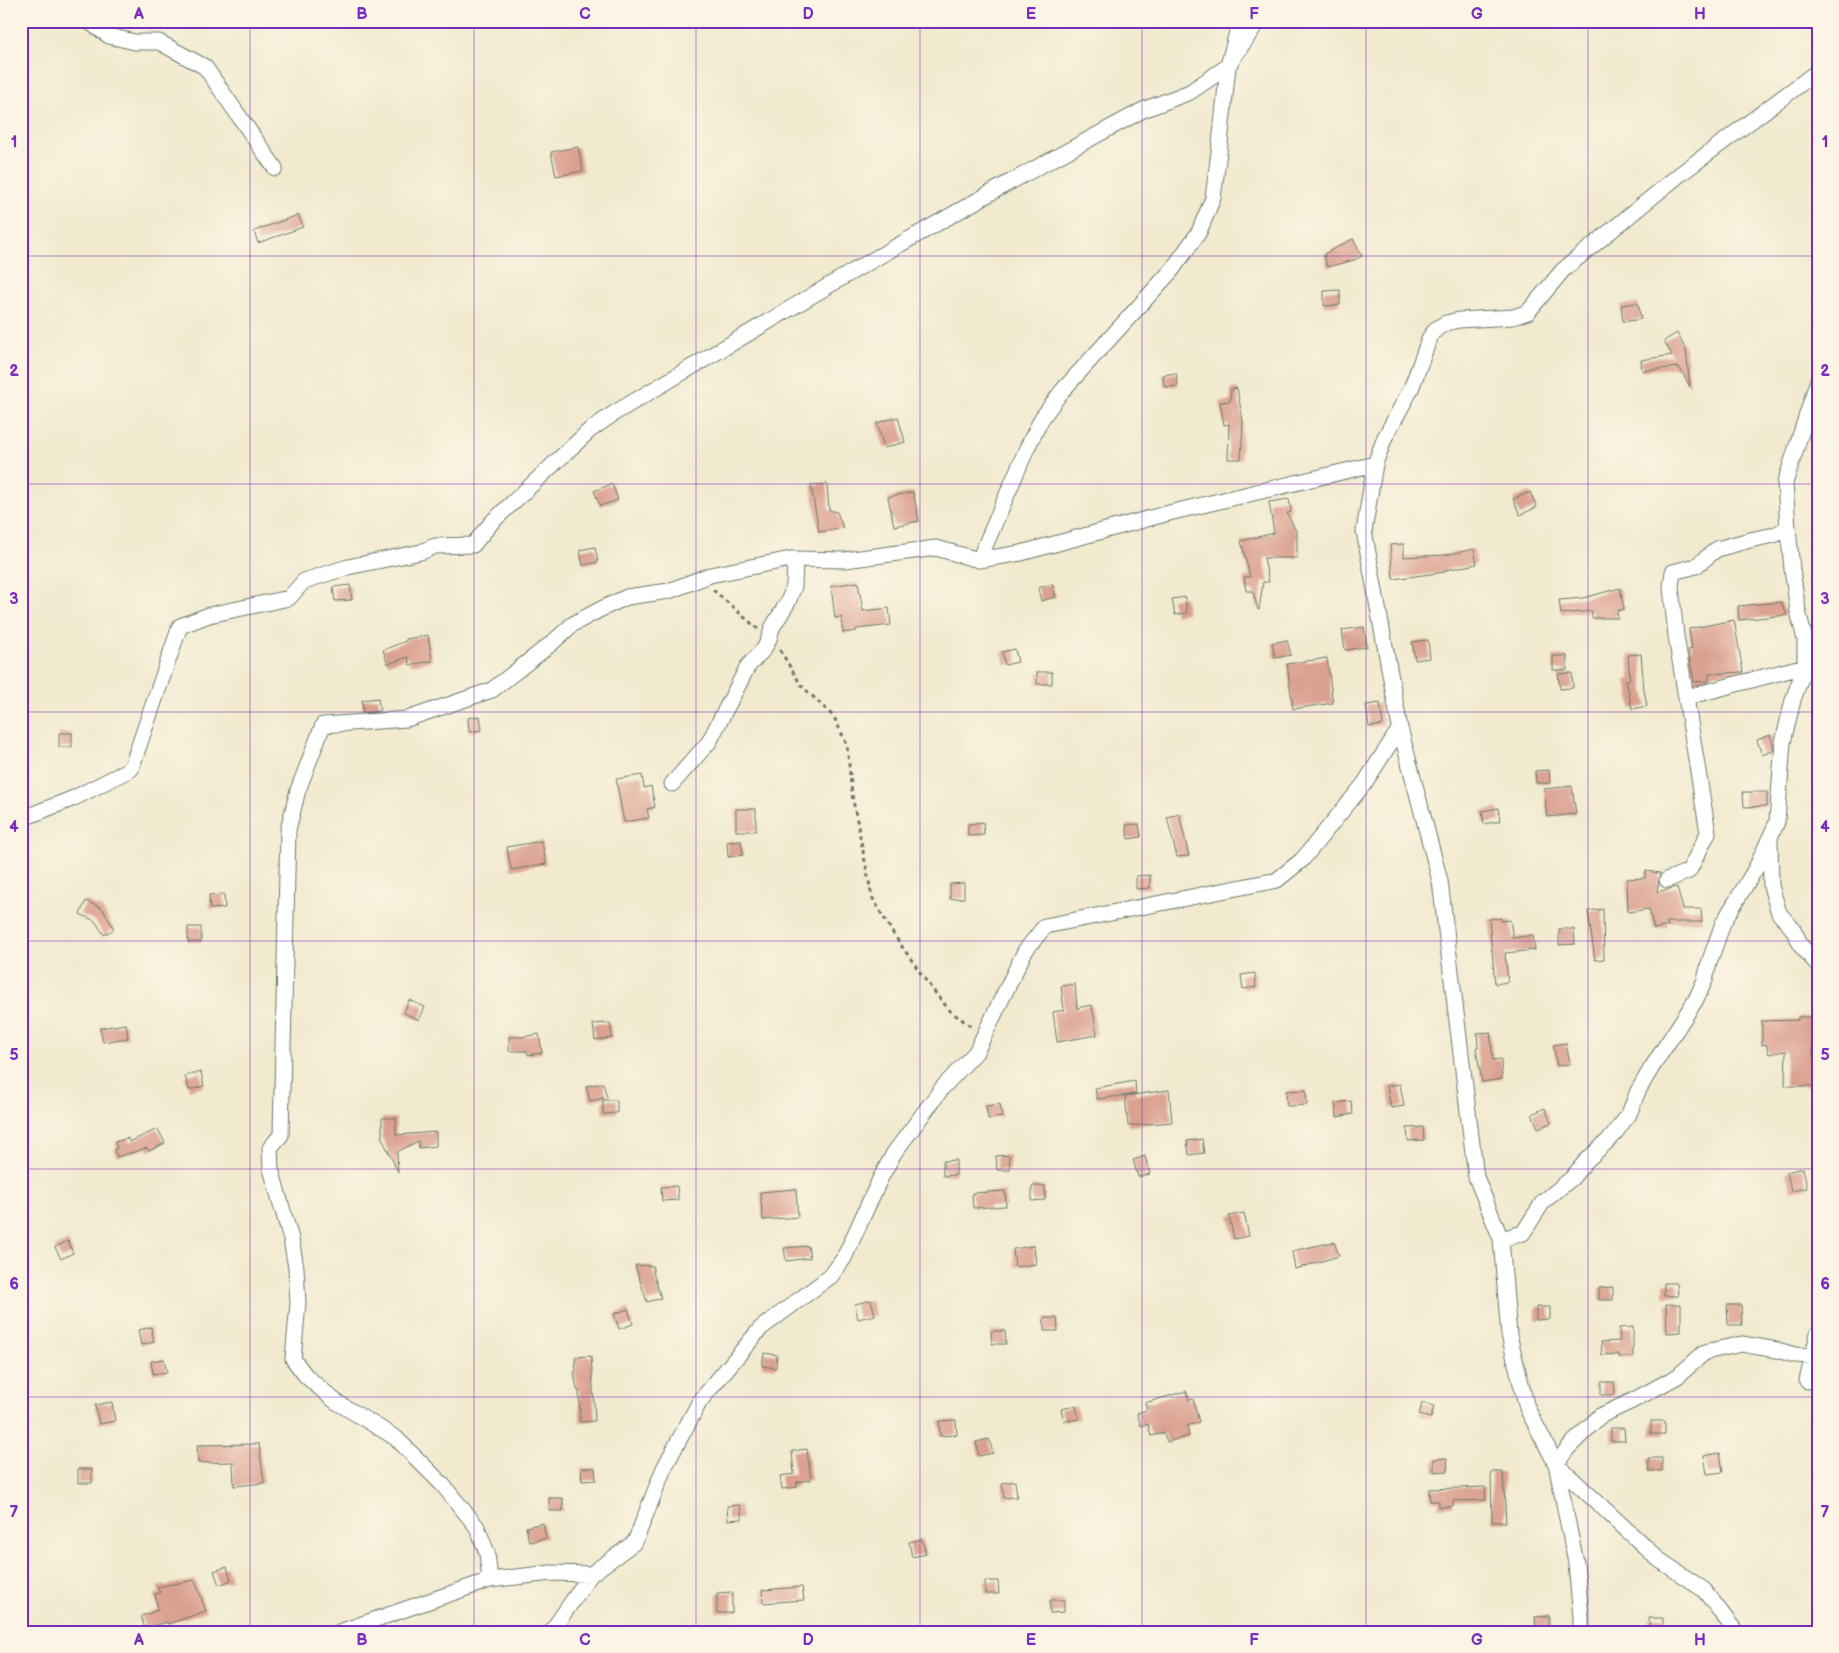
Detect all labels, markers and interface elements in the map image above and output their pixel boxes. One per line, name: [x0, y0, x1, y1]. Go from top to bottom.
text: A: [133, 5, 144, 24]
text: B: [356, 5, 368, 24]
text: C: [579, 5, 591, 24]
text: D: [802, 5, 814, 24]
text: E: [1026, 5, 1036, 24]
text: F: [1249, 5, 1259, 24]
text: G: [1471, 5, 1483, 24]
text: H: [1694, 5, 1706, 24]
text: 1: [11, 133, 17, 152]
text: 1: [1822, 133, 1828, 152]
text: 2: [9, 362, 19, 381]
text: 2: [1820, 362, 1830, 381]
text: 3: [9, 590, 19, 609]
text: 3: [1820, 590, 1830, 609]
text: 4: [9, 818, 19, 837]
text: 4: [1820, 818, 1830, 837]
text: 5: [9, 1046, 19, 1065]
text: 5: [1820, 1046, 1830, 1065]
text: 6: [9, 1275, 19, 1294]
text: 6: [1820, 1275, 1830, 1294]
text: 7: [10, 1503, 19, 1522]
text: 7: [1821, 1503, 1830, 1522]
text: A: [133, 1631, 144, 1650]
text: B: [356, 1631, 368, 1650]
text: C: [579, 1631, 591, 1650]
text: D: [802, 1631, 814, 1650]
text: E: [1026, 1631, 1036, 1650]
text: F: [1249, 1631, 1259, 1650]
text: G: [1471, 1631, 1483, 1650]
text: H: [1694, 1631, 1706, 1650]

